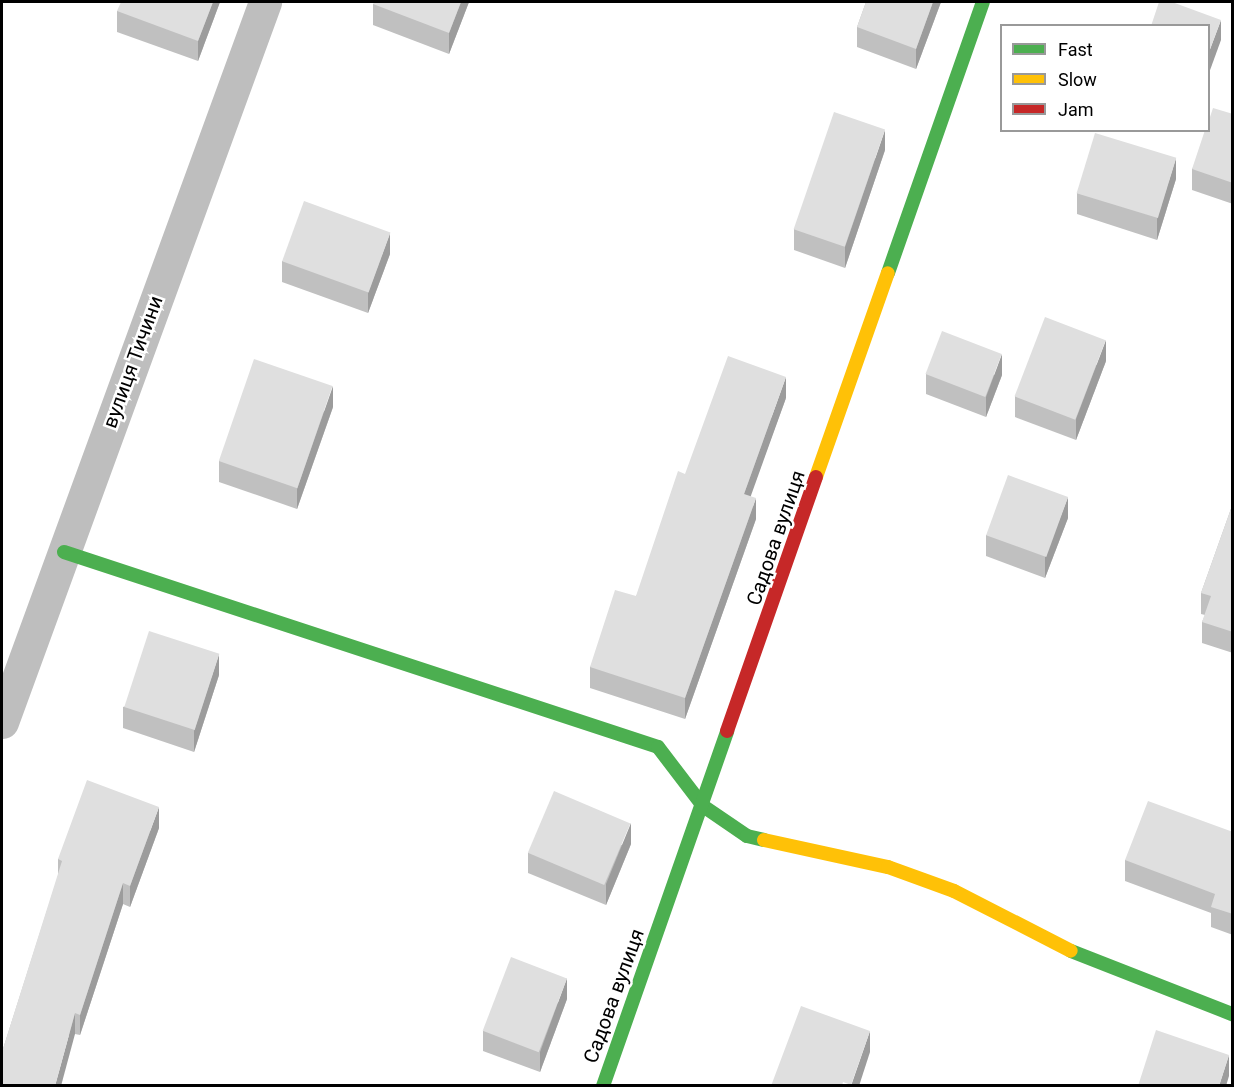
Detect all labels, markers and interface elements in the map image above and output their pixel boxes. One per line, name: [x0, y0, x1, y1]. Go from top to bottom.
legend: [1000, 24, 1210, 132]
text: Fast: [1058, 39, 1093, 60]
text: Slow: [1058, 69, 1097, 90]
text: Jam: [1058, 99, 1094, 120]
street label: вулиця Тичини: [98, 292, 168, 432]
street label: Садова вулиця: [742, 467, 810, 609]
street label: Садова вулиця: [579, 926, 649, 1066]

